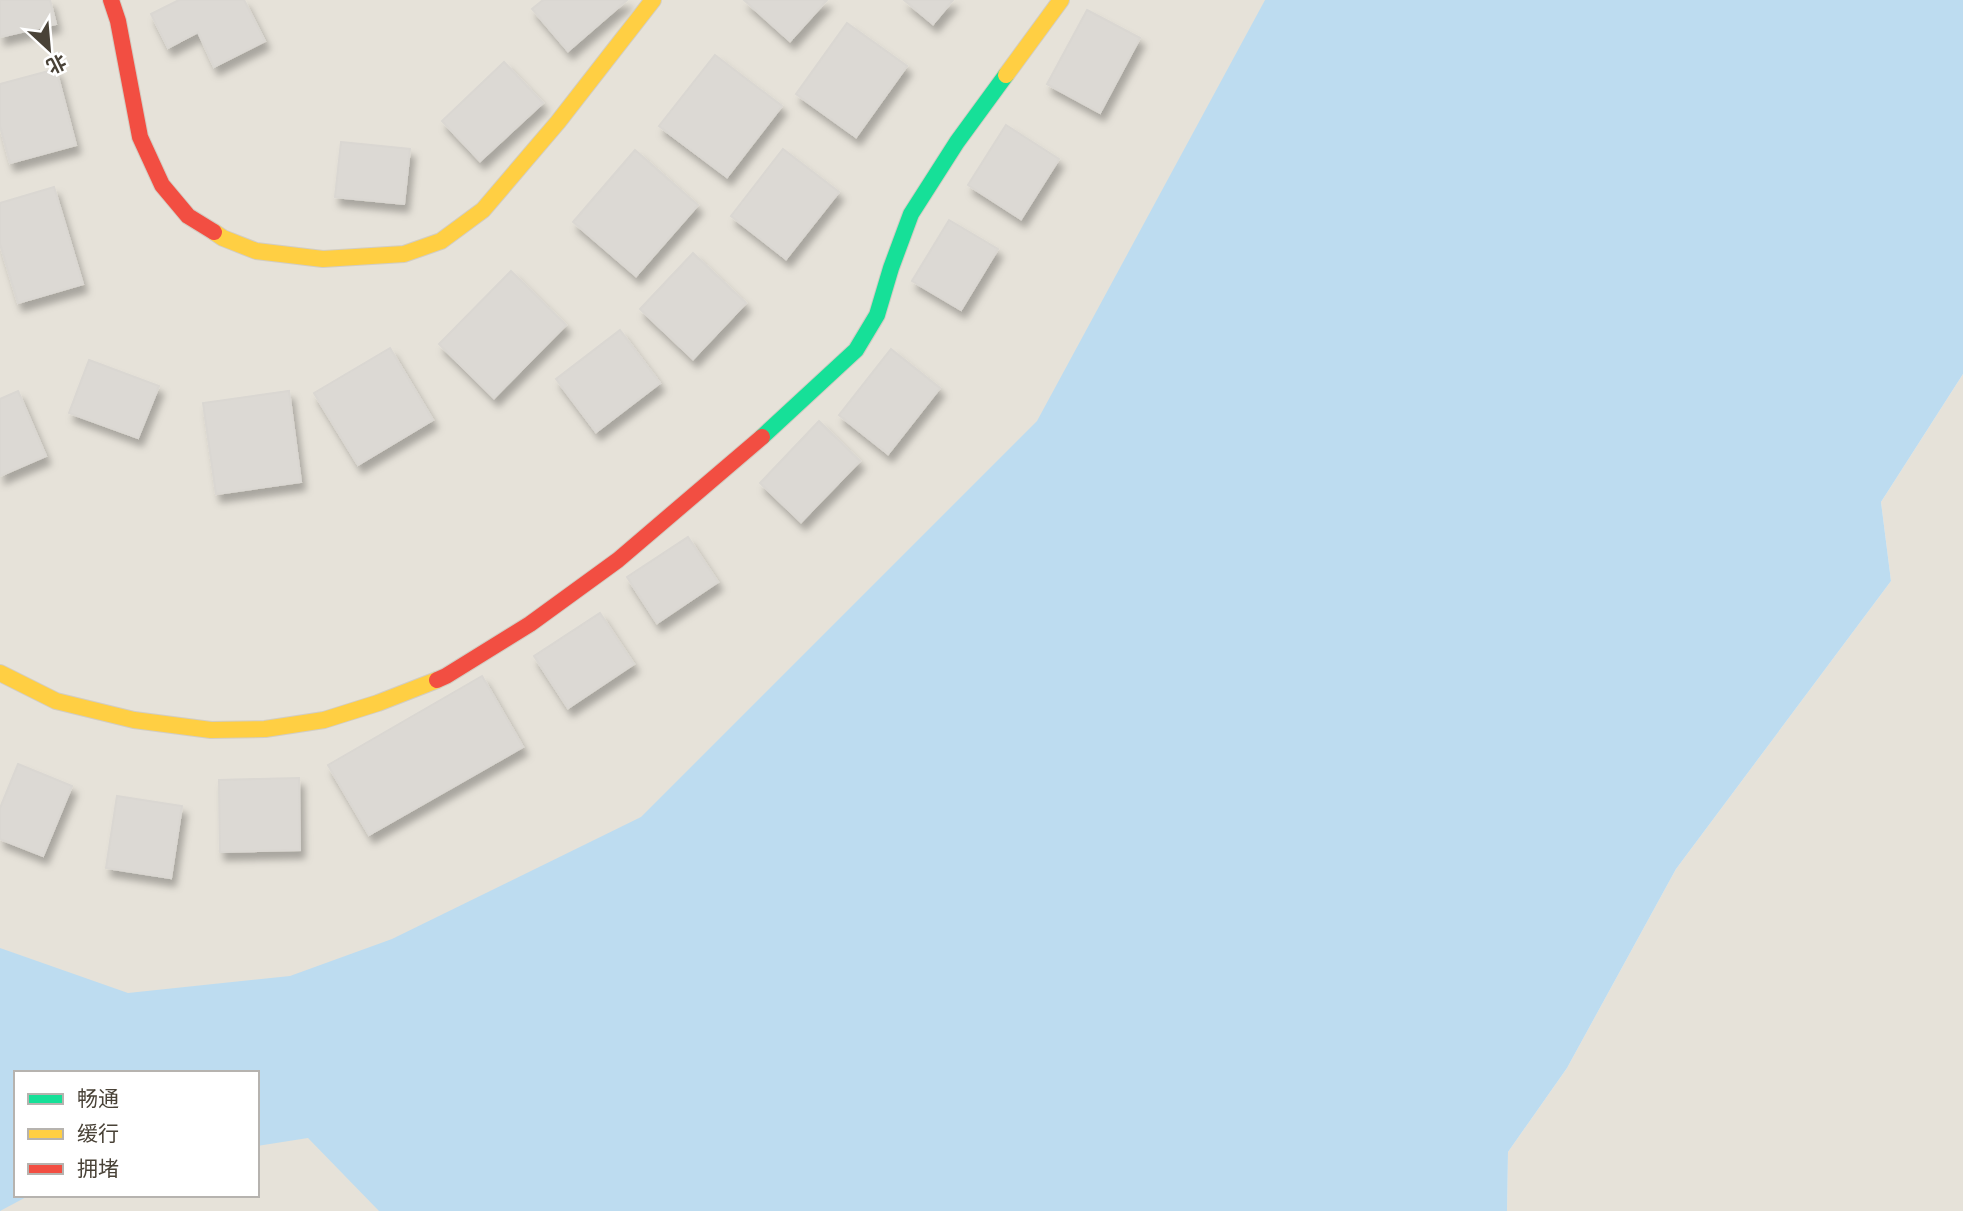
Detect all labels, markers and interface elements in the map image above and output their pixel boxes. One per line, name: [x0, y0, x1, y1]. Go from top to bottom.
north arrow: [14, 14, 84, 84]
text: 北: [43, 50, 69, 77]
legend: [14, 1071, 259, 1197]
text: 畅通: [77, 1087, 119, 1110]
text: 缓行: [77, 1122, 119, 1145]
text: 拥堵: [77, 1157, 119, 1180]

